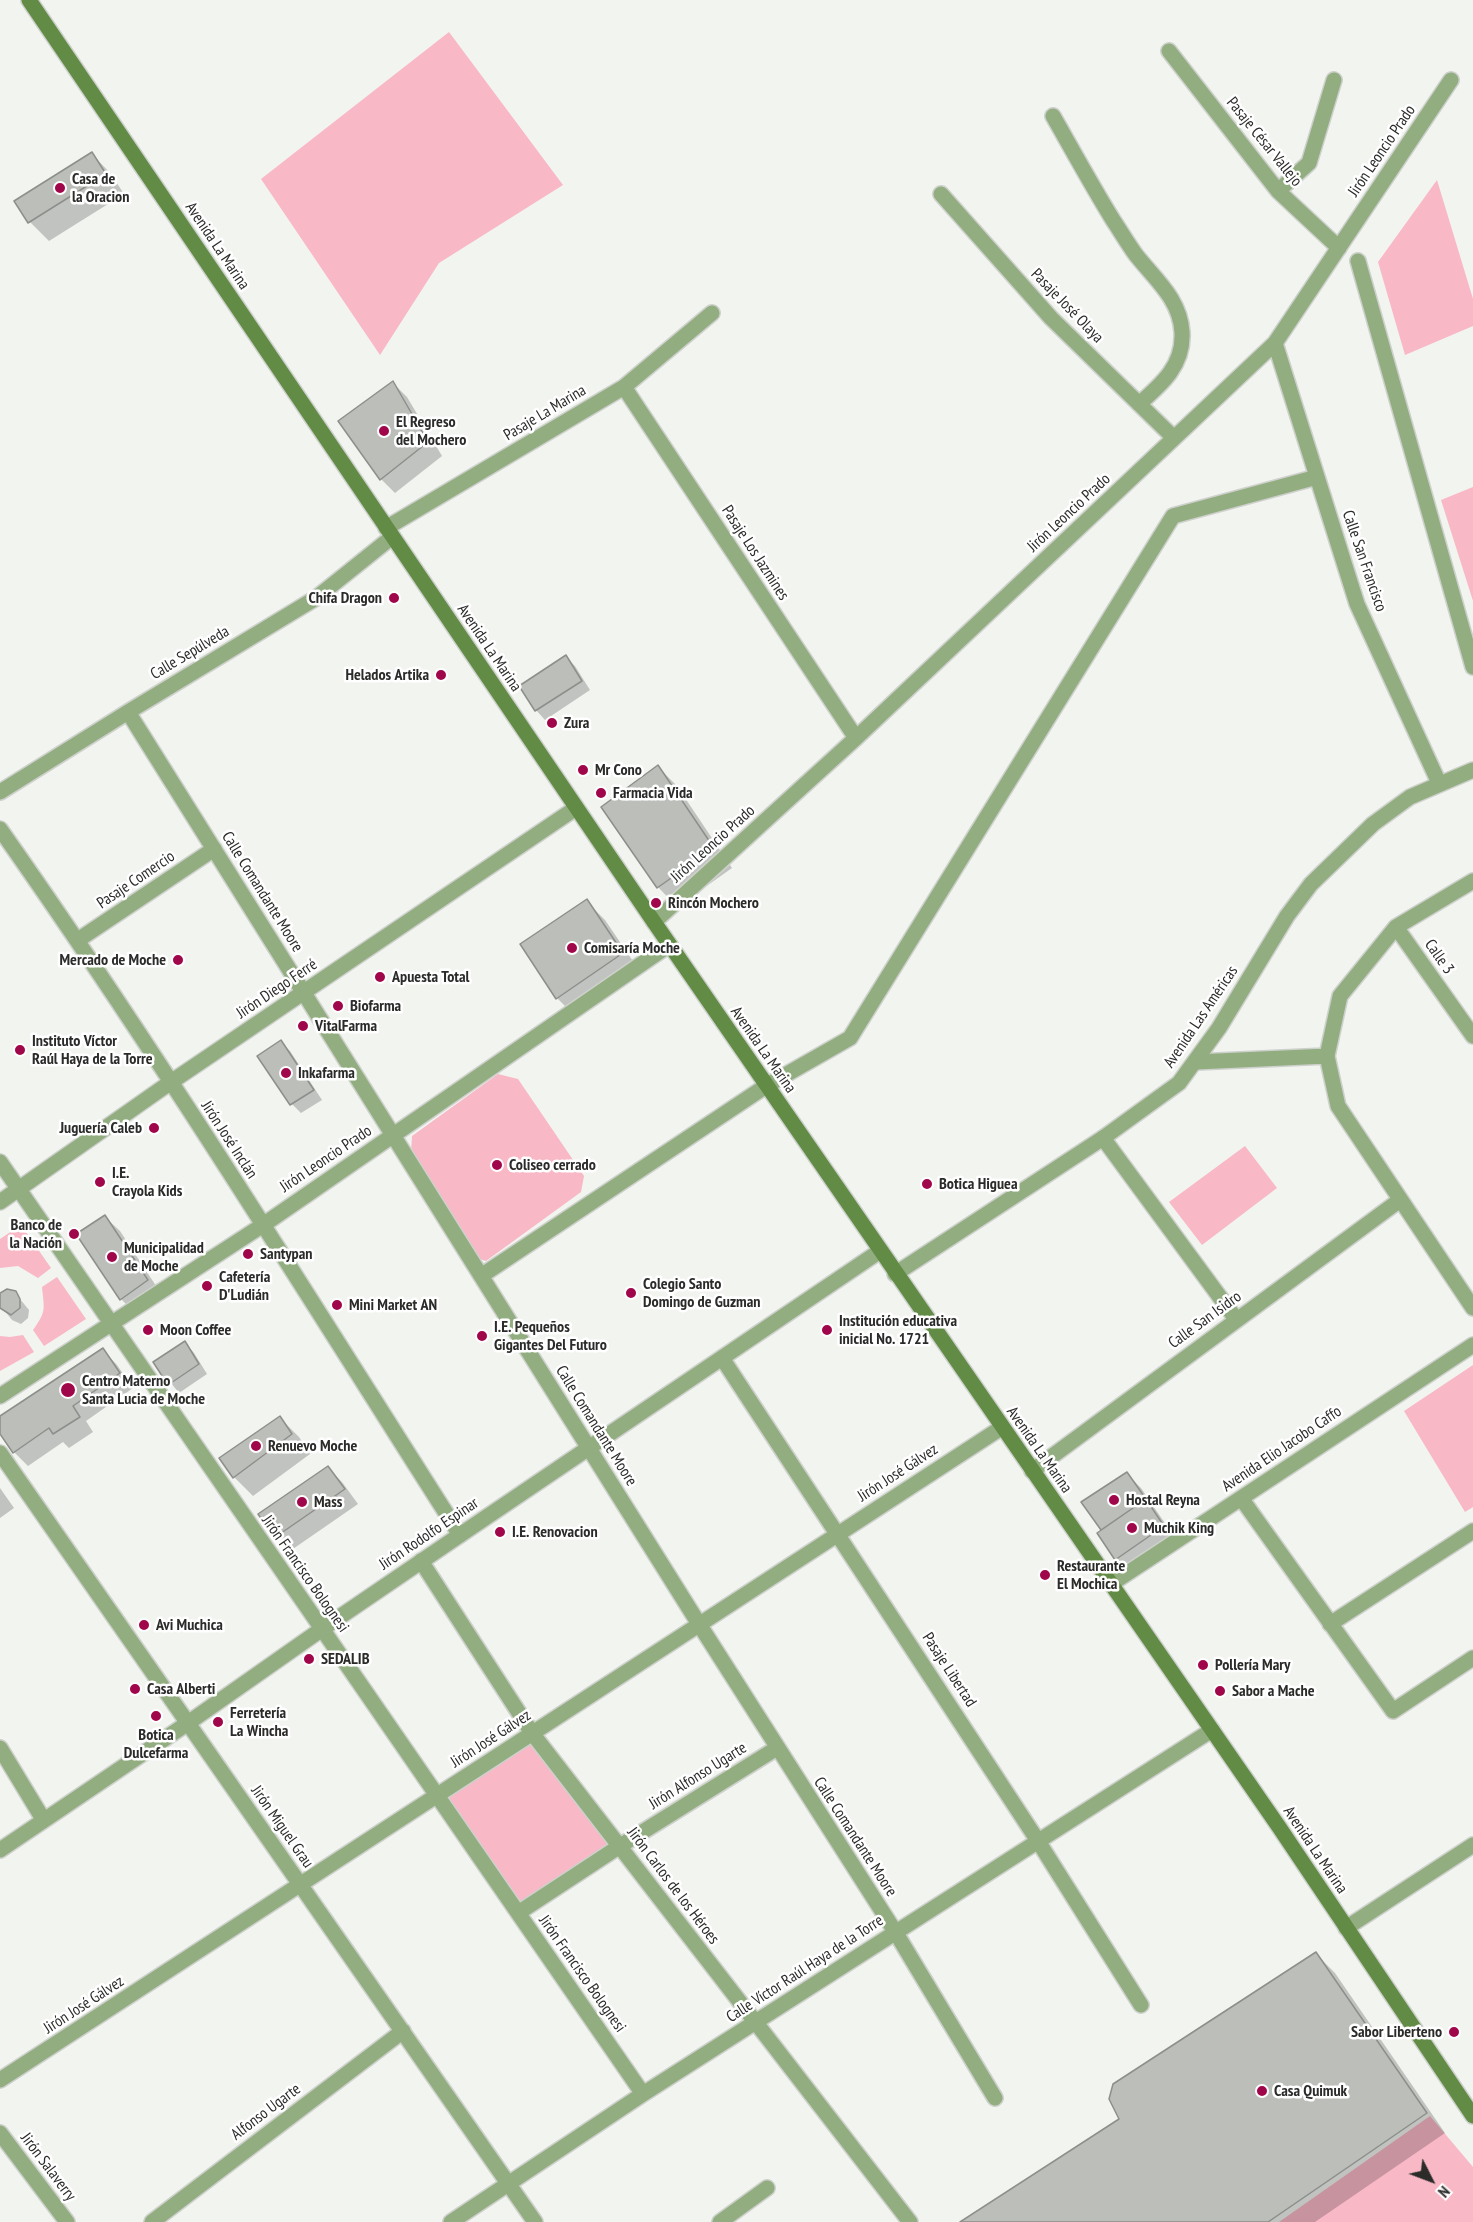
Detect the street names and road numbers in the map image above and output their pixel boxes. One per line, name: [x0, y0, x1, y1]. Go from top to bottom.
street label: Pasaje César Vallejo: [1222, 94, 1306, 190]
street label: Jirón Leoncio Prado: [1344, 102, 1420, 200]
street label: Avenida La Marina: [181, 199, 253, 293]
street label: Pasaje José Olaya: [1027, 265, 1107, 347]
street label: Pasaje La Marina: [500, 381, 590, 445]
street label: Jirón Leoncio Prado: [1024, 470, 1114, 556]
street label: Pasaje Los Jazmines: [717, 502, 793, 604]
street label: Calle San Francisco: [1338, 508, 1390, 614]
street label: Avenida La Marina: [453, 601, 525, 695]
street label: Calle Sepúlveda: [147, 622, 233, 684]
street label: Jirón Leoncio Prado: [667, 801, 759, 887]
street label: Calle Comandante Moore: [217, 828, 307, 956]
street label: Pasaje Comercio: [93, 847, 179, 913]
street label: Calle 3: [1420, 936, 1458, 978]
street label: Jirón Diego Ferré: [233, 955, 321, 1023]
street label: Avenida Las Américas: [1160, 962, 1242, 1072]
street label: Avenida La Marina: [726, 1003, 800, 1097]
street label: Jirón José Inclán: [197, 1098, 261, 1182]
street label: Jirón Leoncio Prado: [277, 1121, 375, 1197]
street label: Calle San Isidro: [1165, 1287, 1245, 1353]
street label: Calle Comandante Moore: [551, 1362, 641, 1490]
street label: Avenida Elio Jacobo Caffo: [1219, 1402, 1345, 1496]
street label: Avenida La Marina: [1002, 1403, 1076, 1497]
street label: Jirón José Gálvez: [854, 1440, 942, 1506]
street label: Jirón Rodolfo Espinar: [376, 1494, 482, 1574]
street label: Jirón Francisco Bolognesi: [257, 1512, 353, 1636]
street label: Pasaje Libertad: [918, 1629, 980, 1711]
street label: Jirón José Gálvez: [447, 1706, 535, 1772]
street label: Jirón Alfonso Ugarte: [646, 1738, 750, 1814]
street label: Calle Comandante Moore: [809, 1774, 901, 1900]
street label: Jirón Miguel Grau: [247, 1782, 317, 1872]
street label: Avenida La Marina: [1279, 1803, 1351, 1897]
street label: Jirón Carlos de los Héroes: [623, 1824, 723, 1948]
street label: Calle Víctor Raúl Haya de la Torre: [723, 1911, 887, 2027]
street label: Jirón Francisco Bolognesi: [534, 1912, 630, 2036]
street label: Jirón José Gálvez: [40, 1972, 128, 2038]
street label: Alfonso Ugarte: [227, 2080, 305, 2144]
street label: Jirón Salaverry: [16, 2129, 80, 2205]

